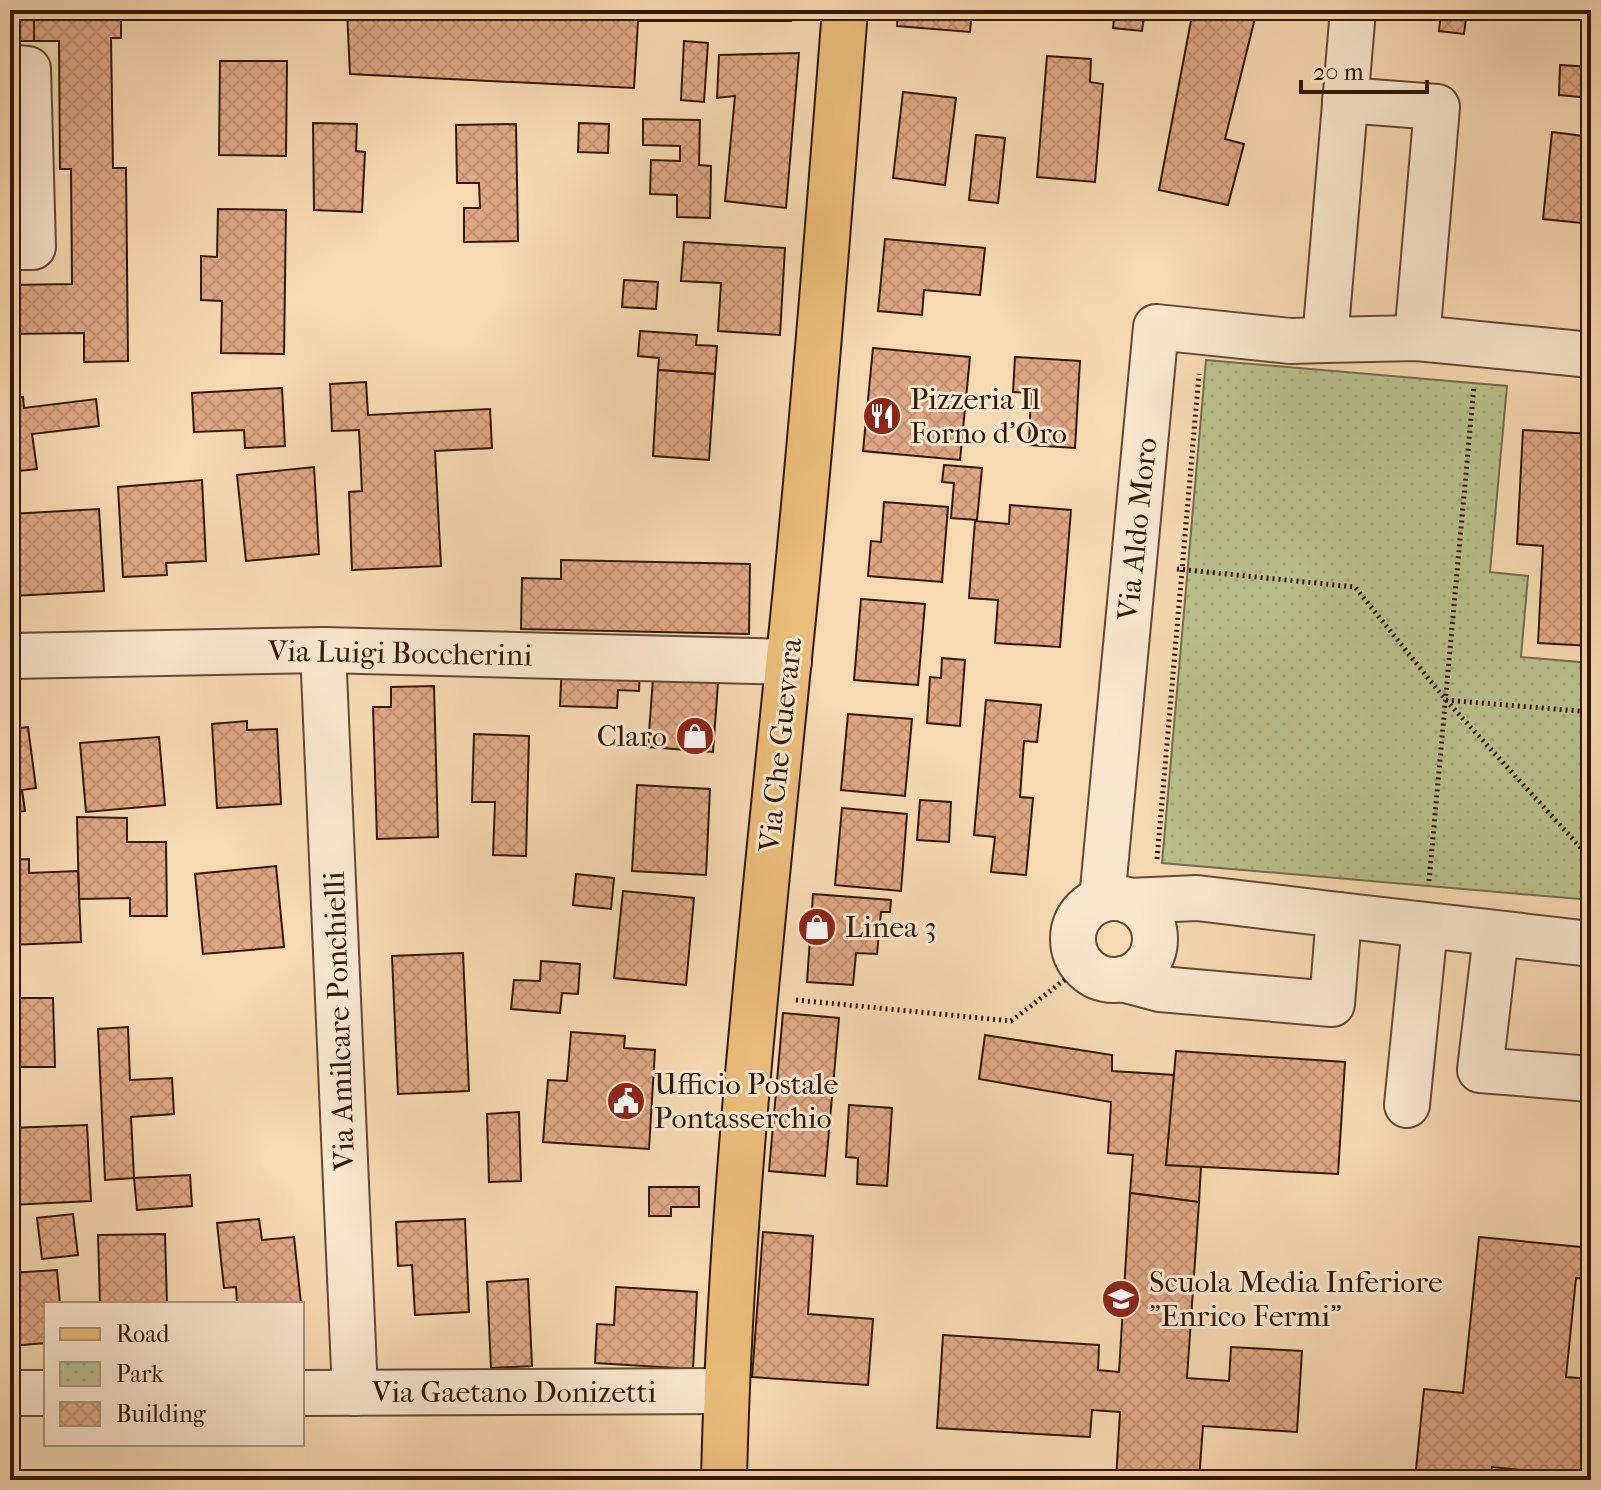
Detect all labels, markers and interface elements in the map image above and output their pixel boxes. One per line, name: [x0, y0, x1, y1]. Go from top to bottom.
scale bar: [1301, 44, 1427, 94]
text: 20 m: [1313, 58, 1364, 86]
place label: Pizzeria Il Forno d'Oro: [910, 382, 1067, 451]
restaurant icon: Pizzeria Il Forno d'Oro: [861, 395, 903, 437]
street label: Via Aldo Moro: [1110, 436, 1165, 623]
street label: Via Luigi Boccherini: [267, 634, 533, 673]
street label: Via Che Guevara: [752, 635, 809, 855]
shop icon: Claro: [674, 715, 716, 757]
place label: Claro: [597, 719, 667, 754]
street label: Via Amilcare Ponchielli: [317, 871, 362, 1172]
shop icon: Linea 3: [796, 906, 838, 948]
place label: Linea 3: [845, 910, 937, 945]
place label: Ufficio Postale Pontasserchio: [654, 1067, 838, 1136]
public building icon: Ufficio Postale Pontasserchio: [605, 1080, 647, 1122]
place label: Scuola Media Inferiore "Enrico Fermi": [1149, 1265, 1443, 1334]
school or university icon: Scuola Media Inferiore "Enrico Fermi": [1100, 1278, 1142, 1320]
legend: [44, 1302, 304, 1446]
text: Road: [116, 1320, 170, 1348]
text: Park: [116, 1360, 164, 1388]
street label: Via Gaetano Donizetti: [371, 1375, 656, 1410]
text: Building: [116, 1400, 207, 1428]

